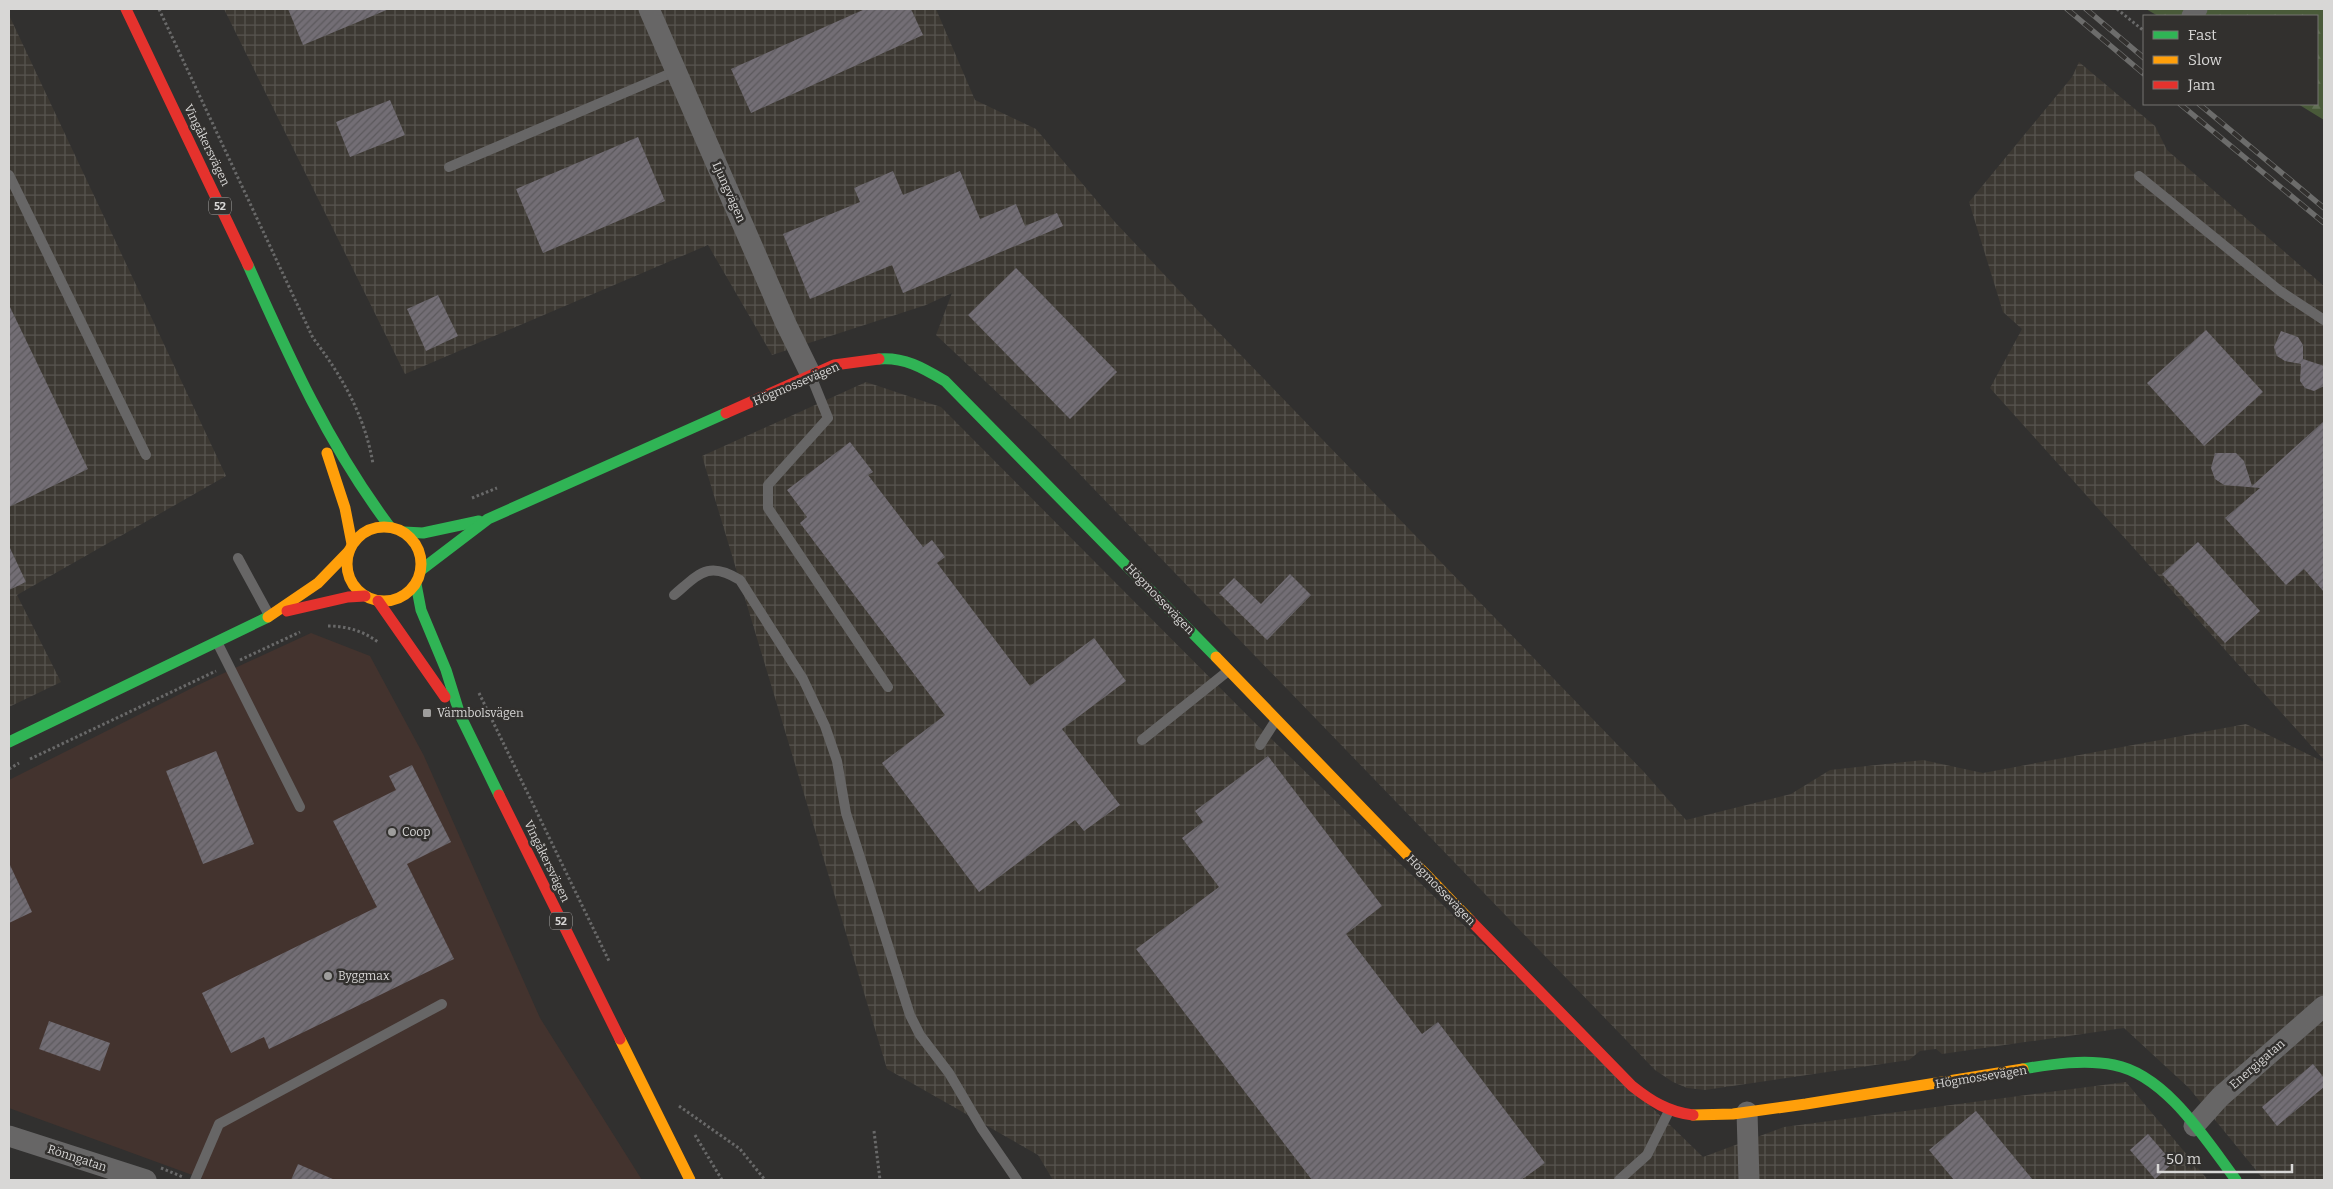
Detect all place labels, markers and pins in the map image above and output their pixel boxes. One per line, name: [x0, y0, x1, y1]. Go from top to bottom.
place label: Värmbolsvägen: [437, 706, 524, 720]
marker: Värmbolsvägen: [421, 707, 433, 719]
place label: Coop: [402, 825, 430, 839]
marker: Coop: [386, 826, 398, 838]
place label: Byggmax: [338, 969, 390, 983]
marker: Byggmax: [322, 970, 334, 982]

